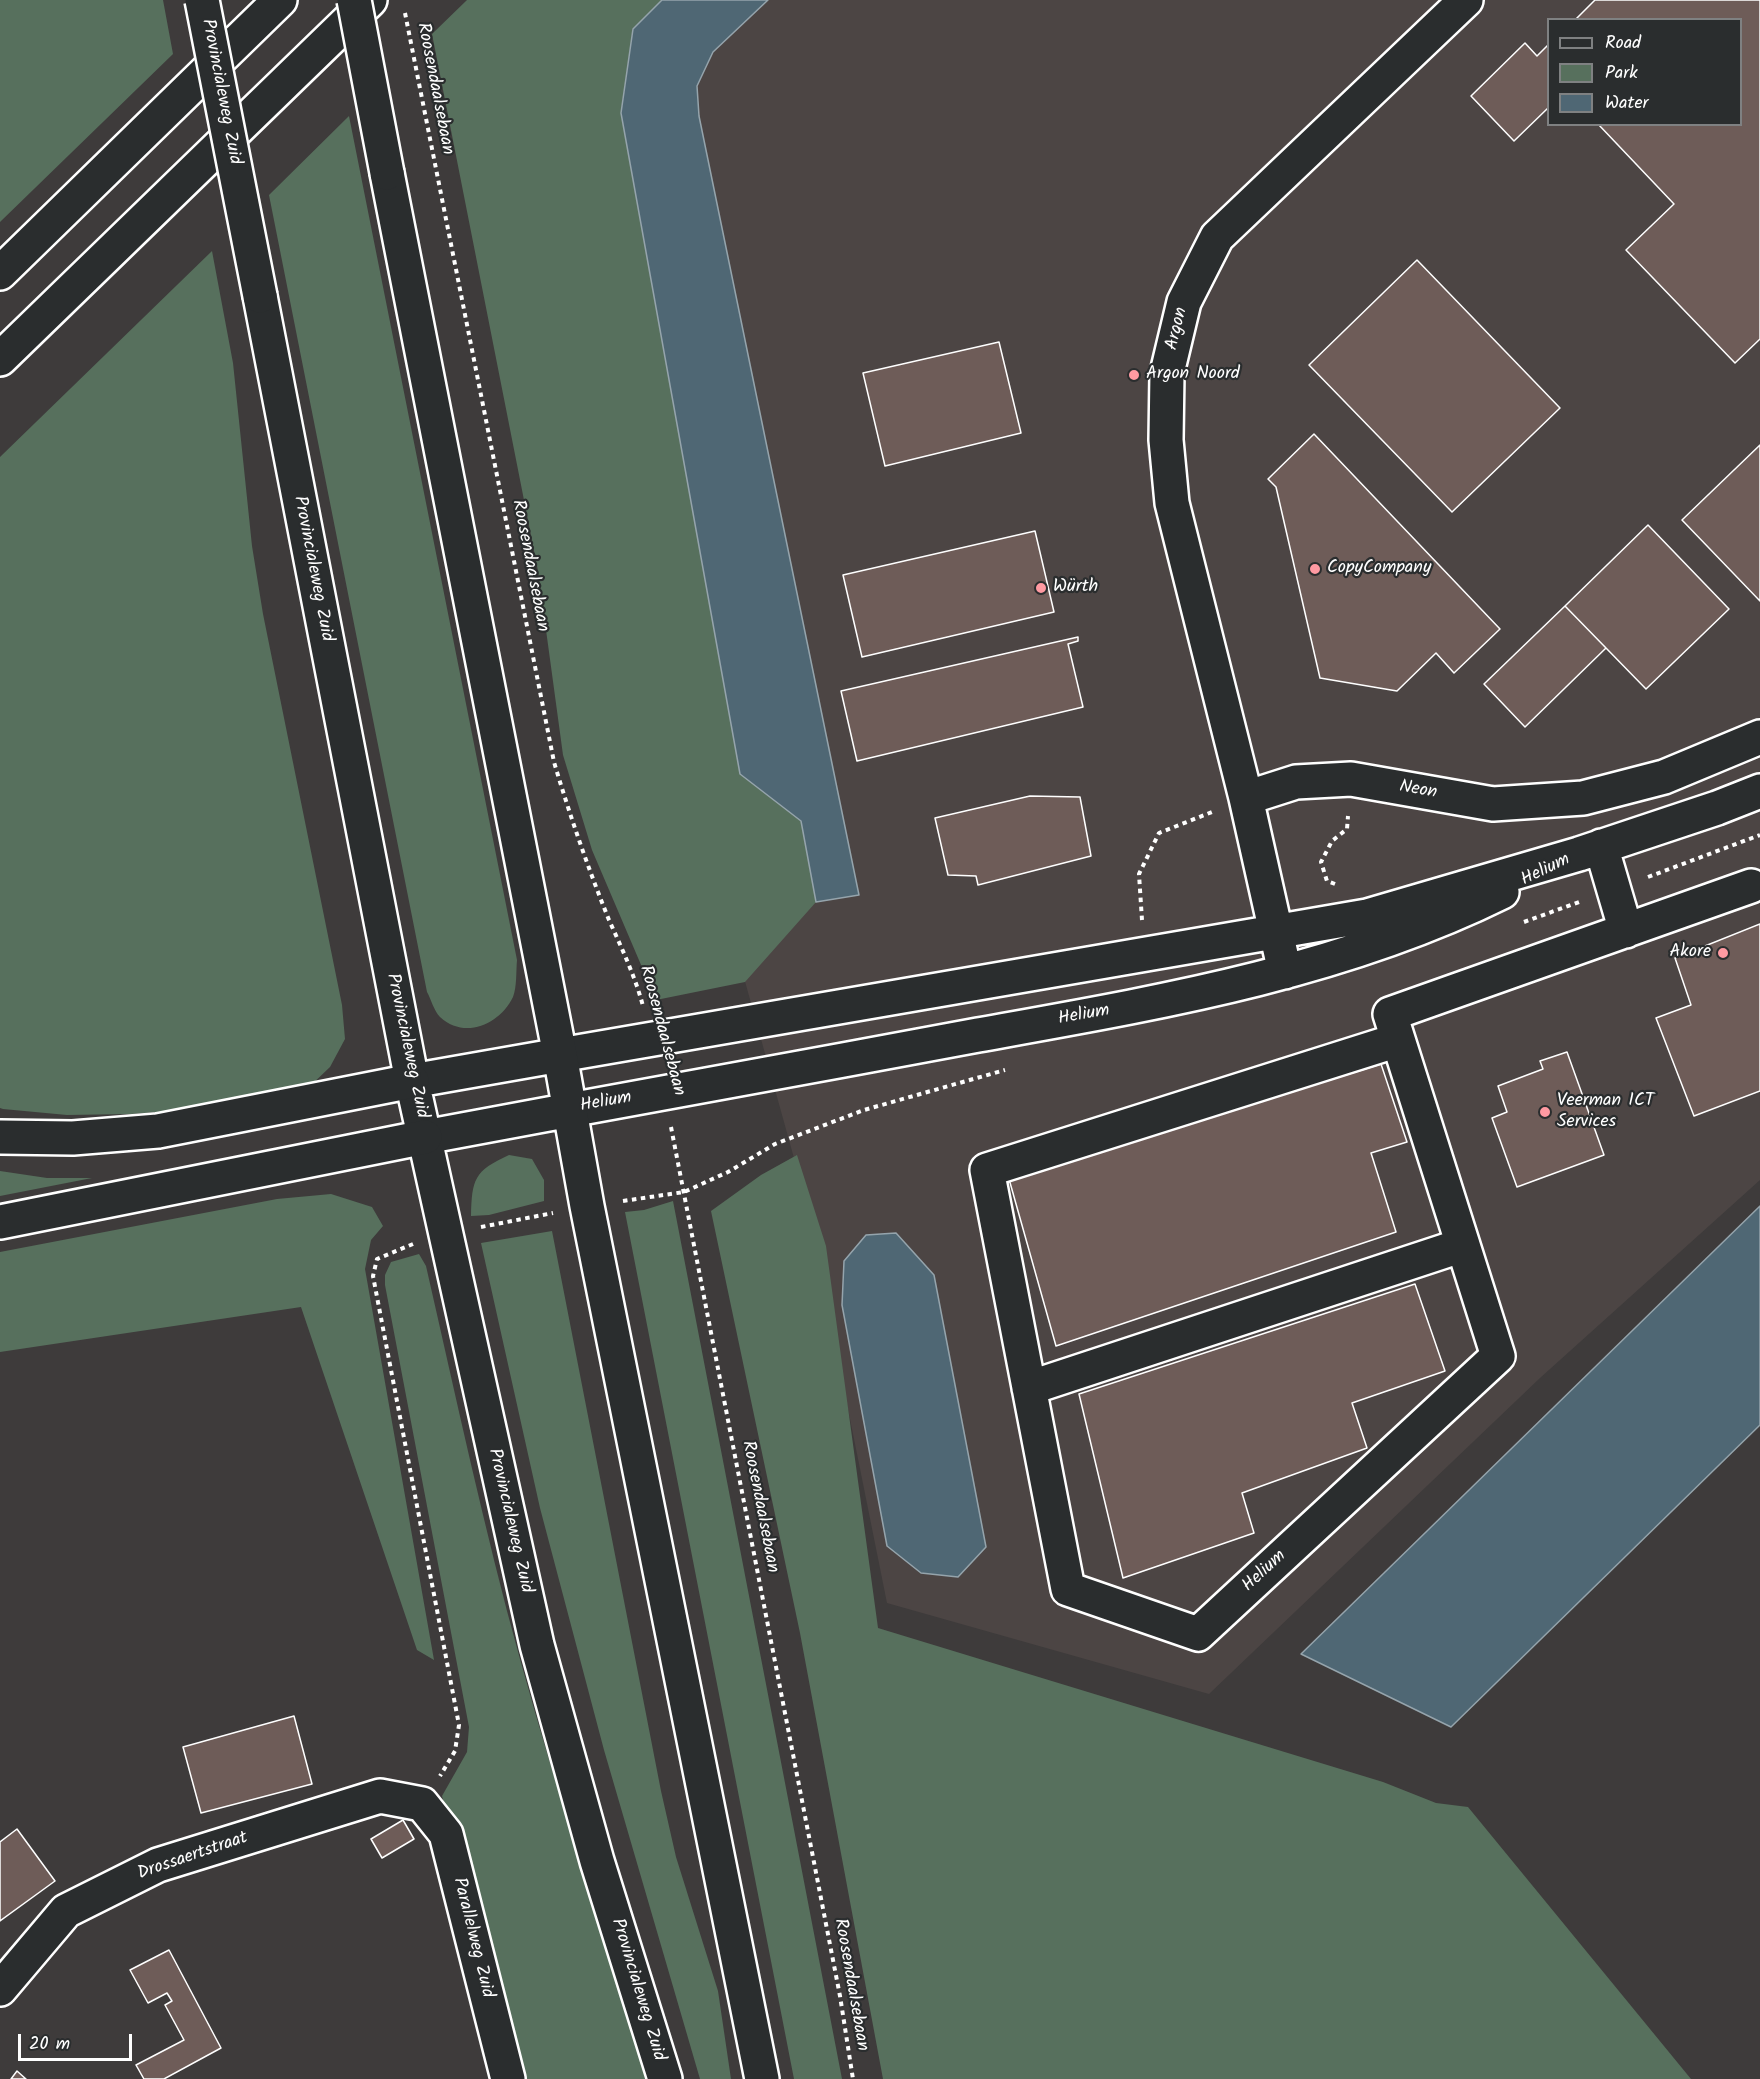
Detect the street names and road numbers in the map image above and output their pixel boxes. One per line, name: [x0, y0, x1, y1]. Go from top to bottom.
street label: Provincialeweg Zuid: [195, 17, 245, 167]
street label: Roosendaalsebaan: [411, 21, 457, 157]
street label: Argon: [1162, 305, 1194, 353]
street label: Provincialeweg Zuid: [287, 494, 337, 644]
street label: Roosendaalsebaan: [506, 498, 552, 634]
street label: Neon: [1397, 777, 1439, 805]
street label: Helium: [1518, 850, 1574, 892]
street label: Roosendaalsebaan: [633, 963, 689, 1099]
street label: Provincialeweg Zuid: [380, 972, 432, 1120]
street label: Helium: [1057, 1001, 1111, 1031]
street label: Helium: [579, 1088, 633, 1118]
street label: Roosendaalsebaan: [736, 1439, 782, 1575]
street label: Provincialeweg Zuid: [482, 1447, 536, 1595]
street label: Helium: [1239, 1546, 1291, 1598]
street label: Drossaertstraat: [135, 1828, 251, 1886]
street label: Parallelweg Zuid: [447, 1876, 497, 2000]
street label: Provincialeweg Zuid: [605, 1916, 669, 2064]
street label: Roosendaalsebaan: [828, 1917, 872, 2053]

